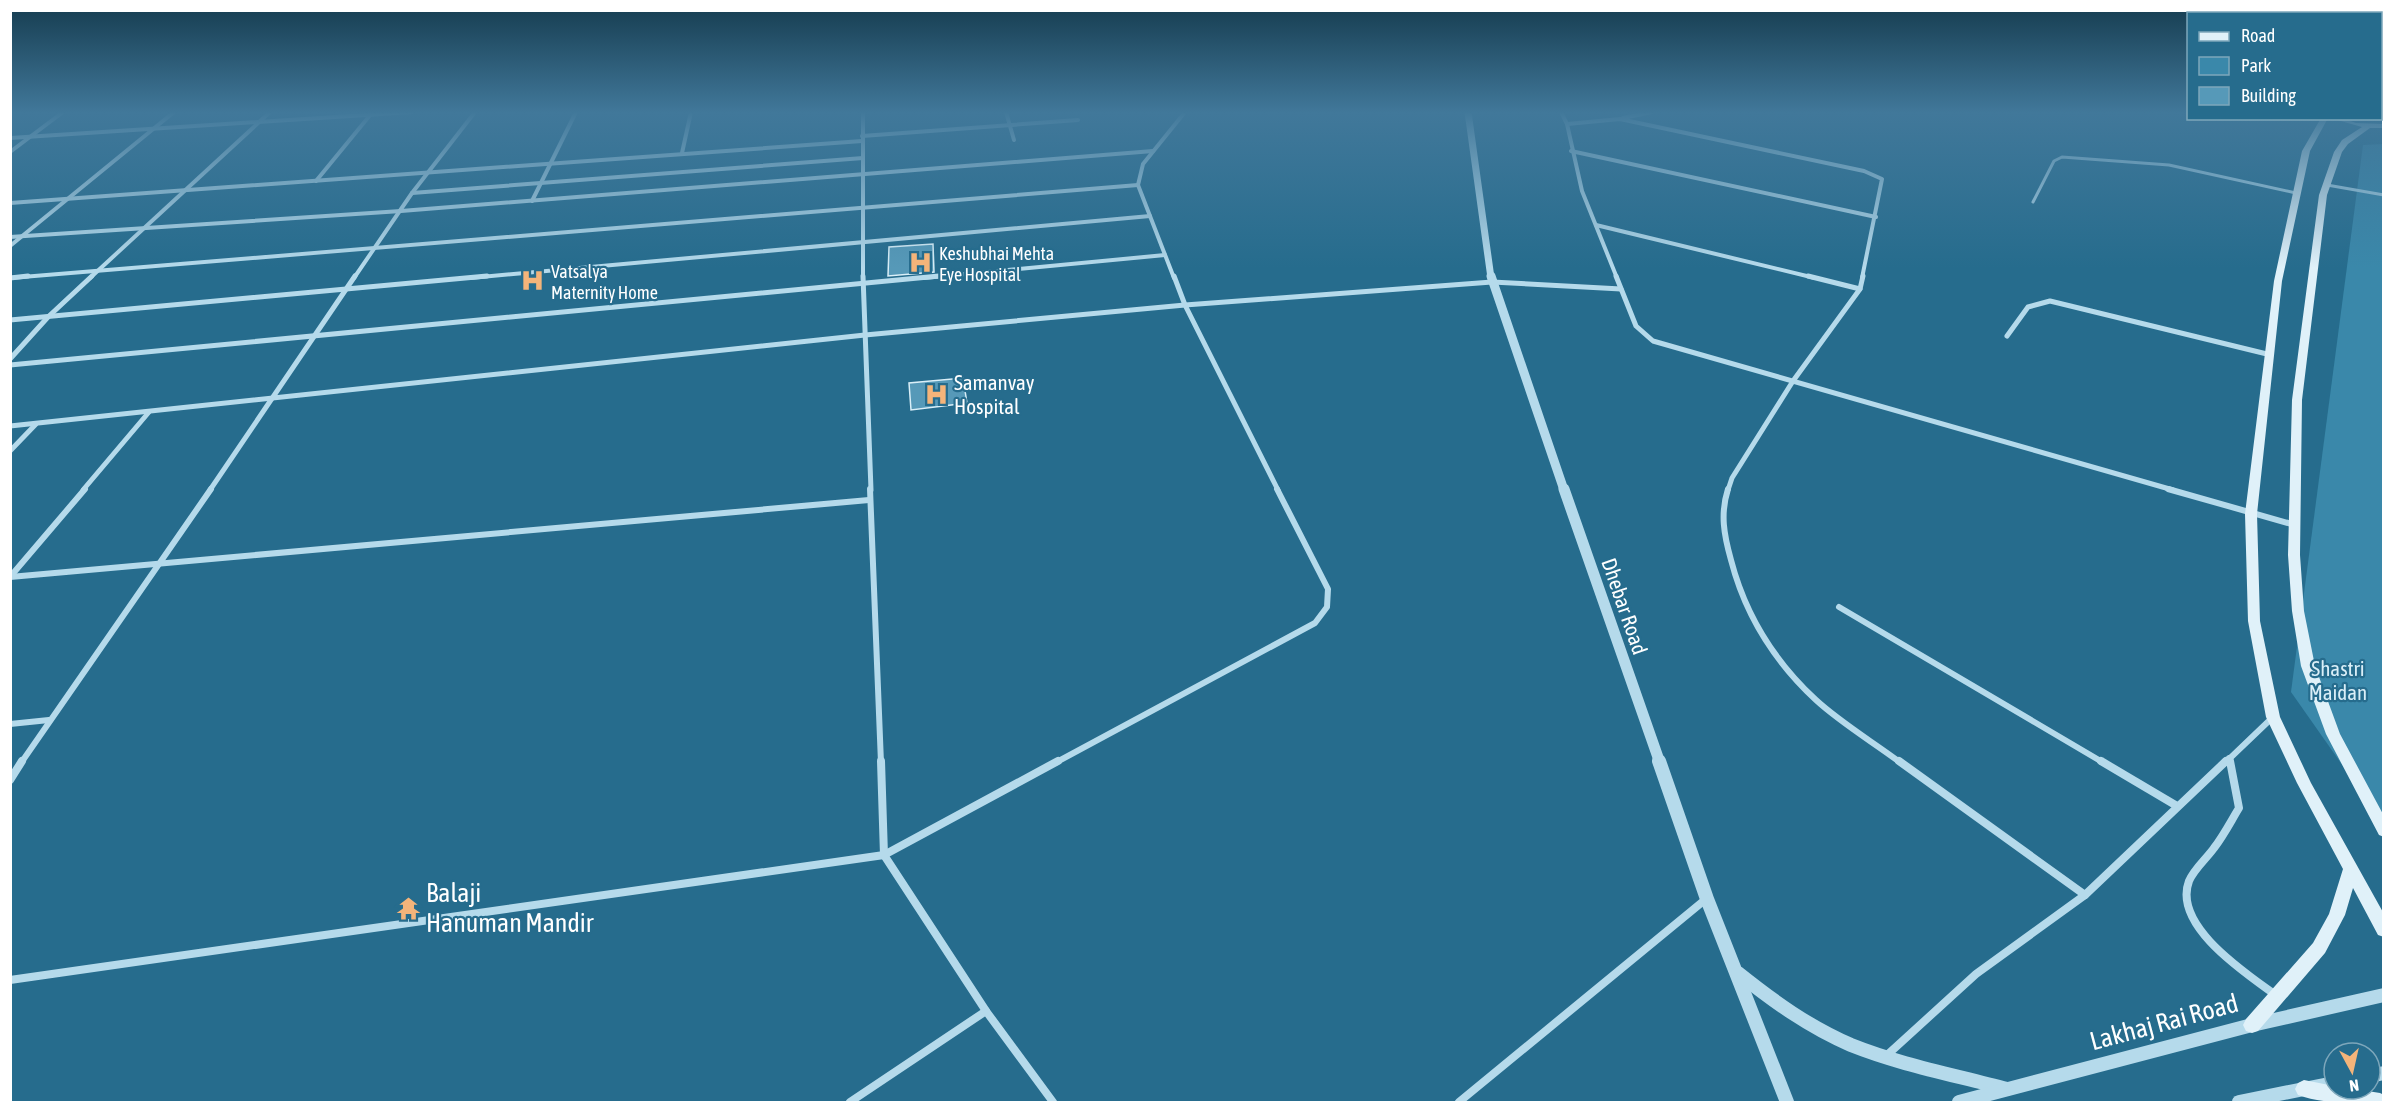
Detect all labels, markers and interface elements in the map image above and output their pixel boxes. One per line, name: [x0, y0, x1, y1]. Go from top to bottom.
legend: [2187, 12, 2382, 120]
text: Road: [2241, 25, 2275, 46]
text: Park: [2241, 55, 2271, 76]
text: Building: [2241, 85, 2296, 106]
place label: Keshubhai Mehta Eye Hospital: [939, 243, 1054, 285]
hospital icon: Keshubhai Mehta Eye Hospital: [908, 250, 934, 276]
place label: Vatsalya Maternity Home: [551, 261, 658, 303]
hospital icon: Vatsalya Maternity Home: [520, 268, 546, 294]
place label: Samanvay Hospital: [954, 370, 1035, 418]
hospital icon: Samanvay Hospital: [923, 381, 949, 407]
street label: Dhebar Road: [1597, 555, 1653, 657]
park label: Shastri Maidan: [2309, 656, 2367, 704]
place label: Balaji Hanuman Mandir: [426, 878, 594, 938]
temple icon: Balaji Hanuman Mandir: [395, 895, 421, 921]
street label: Lakhaj Rai Road: [2087, 988, 2241, 1056]
north arrow: [2322, 1041, 2382, 1101]
text: N: [2348, 1076, 2360, 1095]

